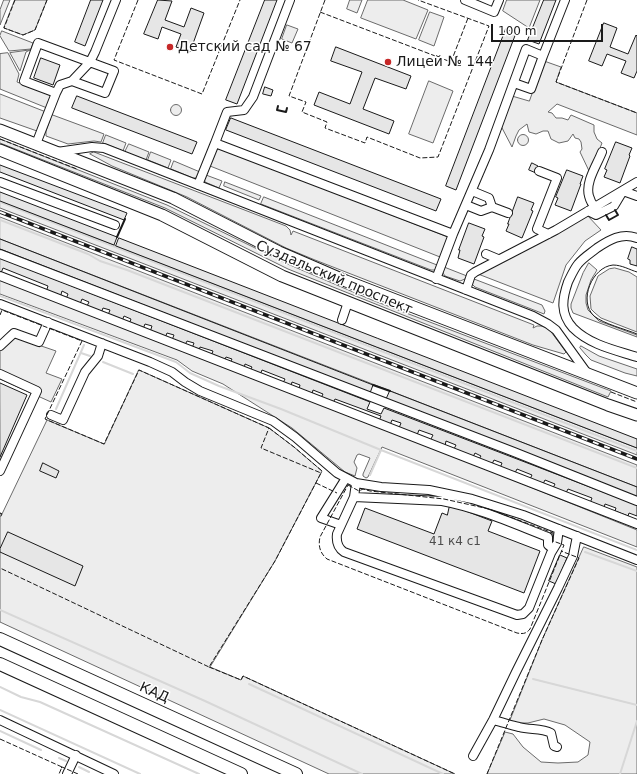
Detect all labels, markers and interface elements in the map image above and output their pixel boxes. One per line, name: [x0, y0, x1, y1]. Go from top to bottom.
scale bar: [493, 16, 605, 42]
text: 100 m: [498, 24, 536, 38]
place label: Детский сад № 67: [178, 39, 312, 55]
marker: Детский сад № 67: [165, 42, 175, 52]
place label: Лицей № 144: [396, 54, 493, 70]
marker: Лицей № 144: [383, 57, 393, 67]
street label: Суздальский проспект: [253, 237, 415, 319]
house number: 41 к4 с1: [429, 535, 481, 549]
street label: КАД: [137, 679, 171, 707]

